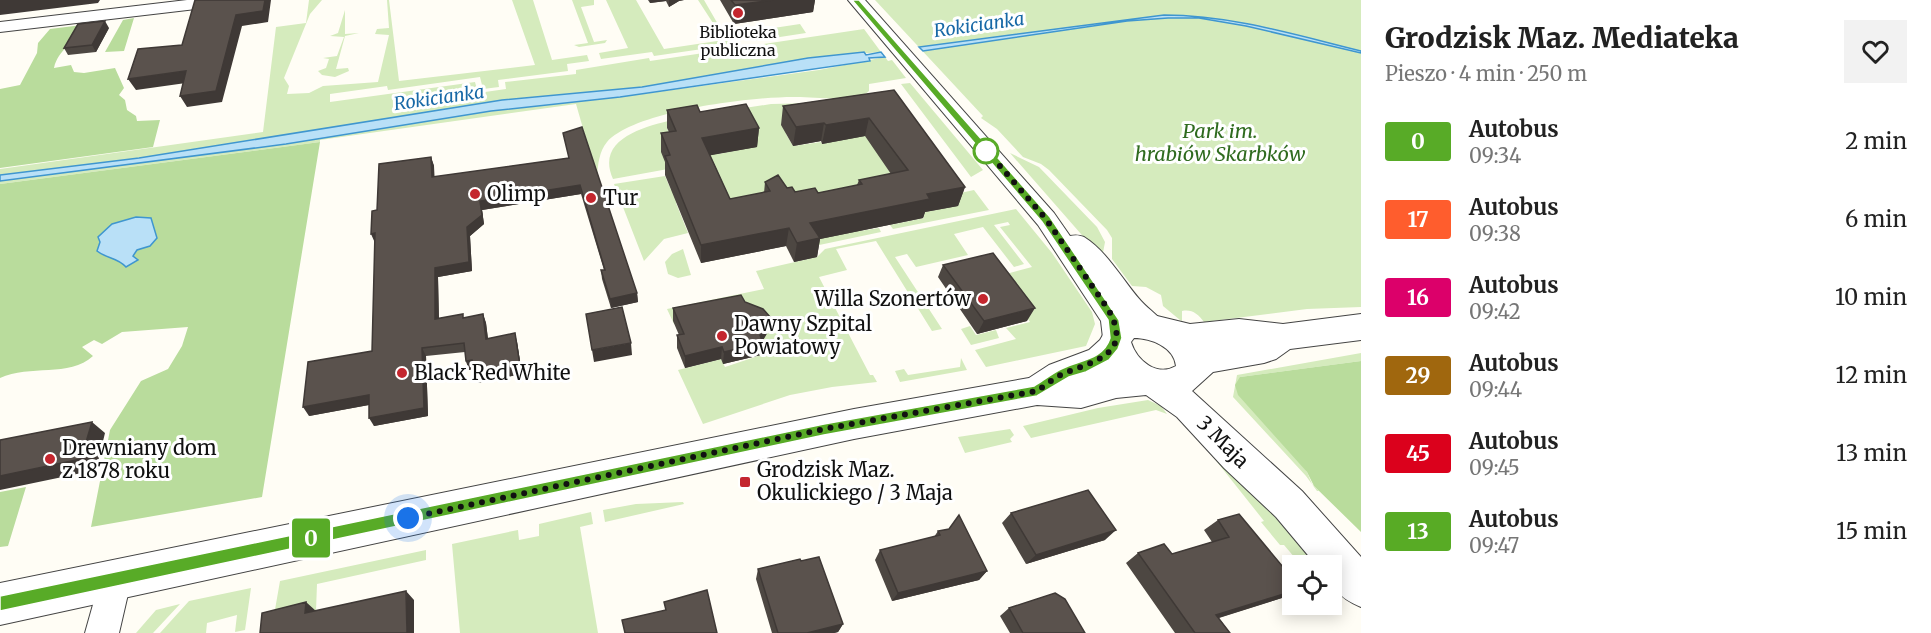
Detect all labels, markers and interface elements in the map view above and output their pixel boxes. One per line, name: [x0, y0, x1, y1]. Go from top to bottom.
marker: Biblioteka publiczna: [731, 6, 745, 20]
water label: Rokicianka: [932, 7, 1026, 42]
text: Grodzisk Maz. Mediateka: [1385, 20, 1739, 56]
button: heart: [1844, 20, 1907, 83]
place label: Biblioteka publiczna: [699, 22, 777, 60]
text: Pieszo · 4 min · 250 m: [1385, 61, 1587, 86]
water label: Rokicianka: [392, 80, 486, 115]
text: Autobus: [1469, 115, 1559, 143]
park label: Park im. hrabiów Skarbków: [1135, 118, 1306, 166]
text: 2 min: [1845, 127, 1907, 155]
text: 0: [1411, 128, 1425, 155]
unlabelled marker: [973, 138, 999, 164]
text: 09:34: [1469, 143, 1521, 168]
place label: Olimp: [487, 181, 546, 206]
place label: Tur: [603, 185, 638, 210]
marker: Olimp: [468, 187, 482, 201]
marker: Tur: [584, 191, 598, 205]
text: Autobus: [1469, 193, 1559, 221]
text: 6 min: [1845, 205, 1907, 233]
text: 17: [1407, 206, 1429, 233]
text: 09:38: [1469, 221, 1521, 246]
text: Autobus: [1469, 271, 1559, 299]
text: 10 min: [1835, 283, 1907, 311]
text: 16: [1407, 284, 1429, 311]
place label: Willa Szonertów: [813, 286, 972, 311]
marker: Willa Szonertów: [976, 292, 990, 306]
text: 09:42: [1469, 299, 1521, 324]
place label: Dawny Szpital Powiatowy: [734, 311, 872, 359]
marker: Dawny Szpital Powiatowy: [715, 329, 729, 343]
text: Autobus: [1469, 349, 1559, 377]
place label: Black Red White: [414, 360, 570, 385]
text: 12 min: [1836, 361, 1907, 389]
text: 29: [1406, 362, 1430, 389]
marker: Black Red White: [395, 366, 409, 380]
text: 09:44: [1469, 377, 1522, 402]
street label: 3 Maja: [1192, 410, 1255, 473]
text: Autobus: [1469, 427, 1559, 455]
place label: Drewniany dom z 1878 roku: [62, 435, 217, 483]
text: 13 min: [1836, 439, 1907, 467]
text: 45: [1406, 440, 1430, 467]
marker: Drewniany dom z 1878 roku: [43, 452, 57, 466]
text: 09:45: [1469, 455, 1520, 480]
place label: Grodzisk Maz. Okulickiego / 3 Maja: [757, 457, 953, 505]
marker: Grodzisk Maz. Okulickiego / 3 Maja: [738, 475, 752, 489]
your location: [393, 503, 423, 533]
text: Autobus: [1469, 505, 1559, 533]
text: 15 min: [1836, 517, 1907, 545]
line badge: 0: [292, 518, 330, 558]
text: 13: [1407, 518, 1429, 545]
text: 0: [304, 525, 318, 552]
text: 09:47: [1469, 533, 1519, 558]
map controls: [1282, 555, 1342, 615]
button: locate: [1282, 555, 1342, 615]

